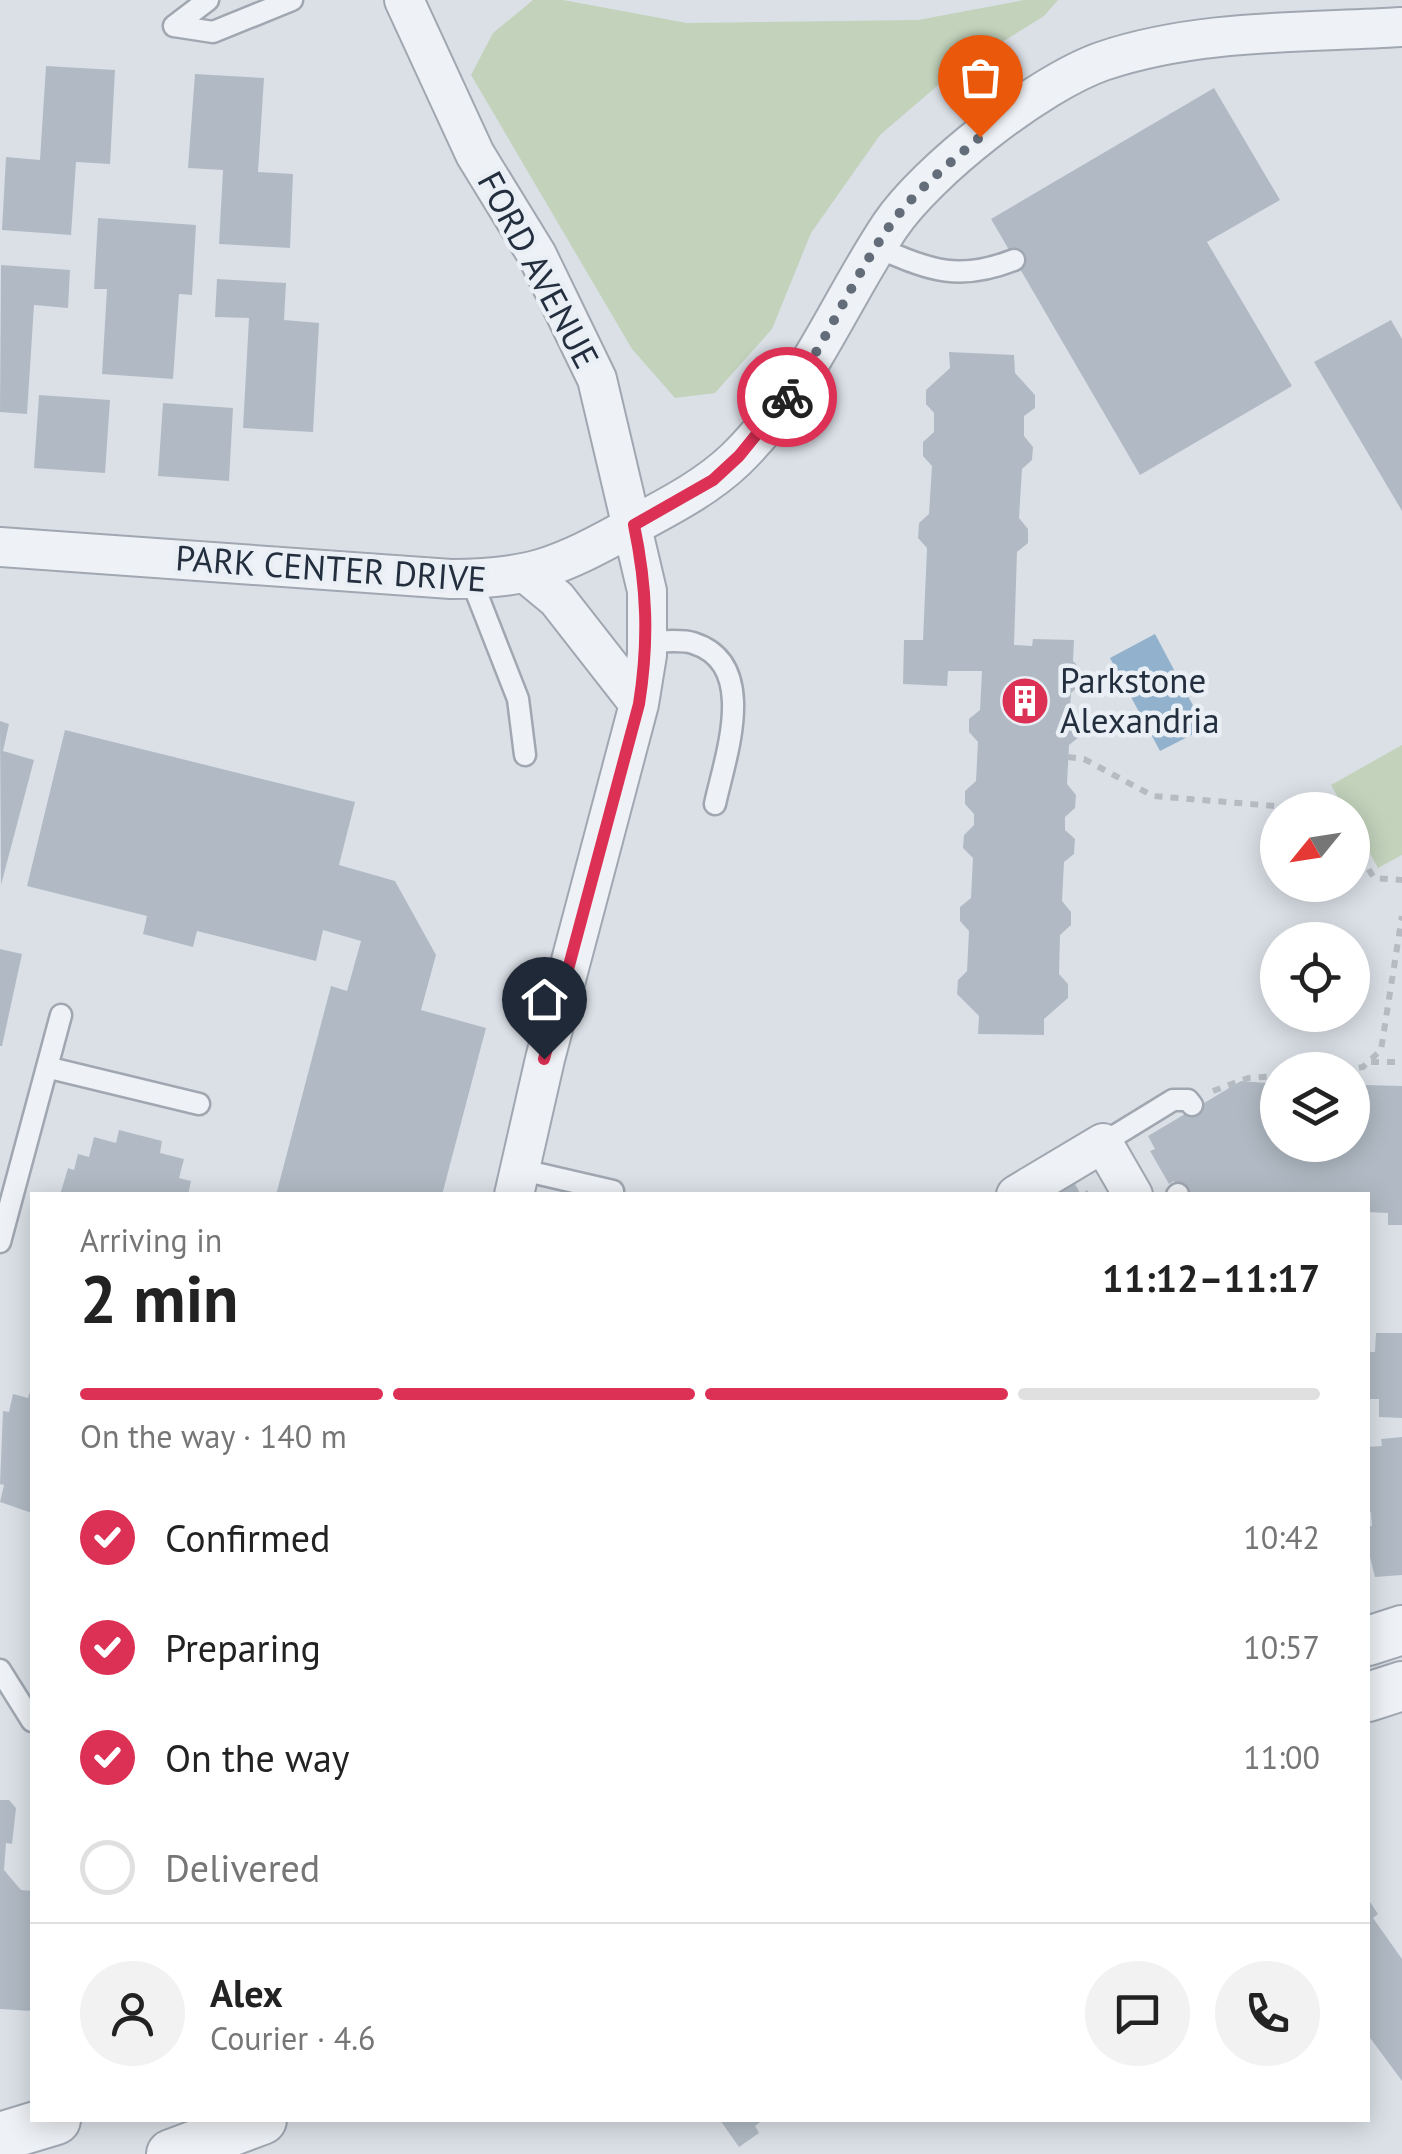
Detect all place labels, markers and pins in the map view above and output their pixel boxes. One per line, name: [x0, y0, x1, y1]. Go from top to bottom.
pin: [938, 35, 1023, 138]
place label: Parkstone Alexandria: [1060, 657, 1220, 743]
building icon: Parkstone Alexandria: [999, 675, 1051, 727]
pin: [502, 957, 587, 1060]

